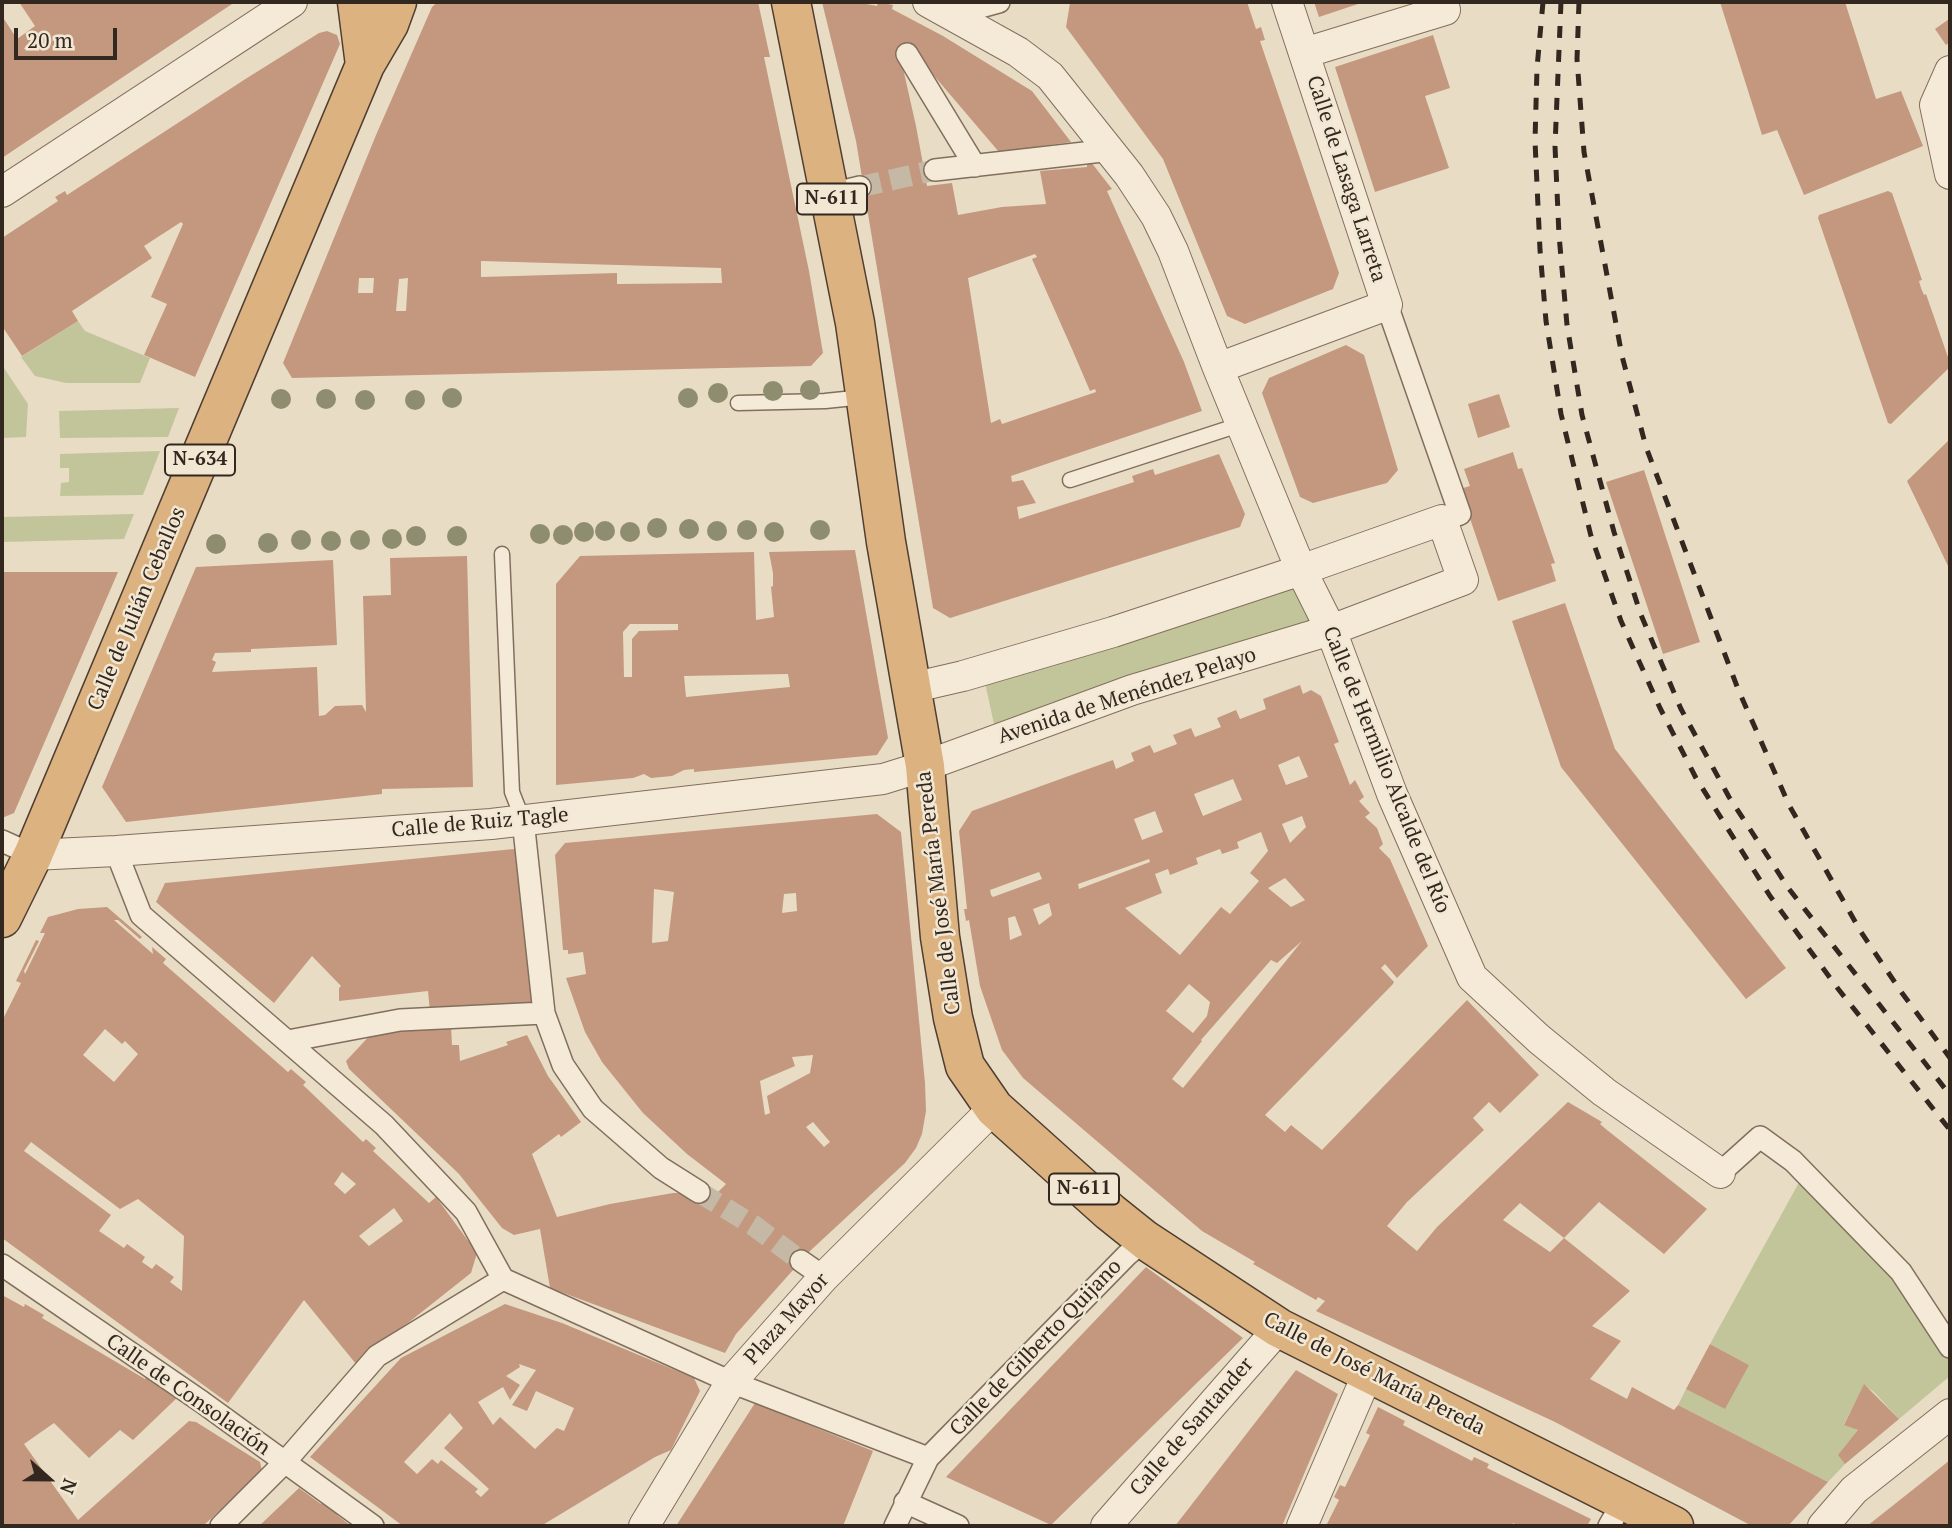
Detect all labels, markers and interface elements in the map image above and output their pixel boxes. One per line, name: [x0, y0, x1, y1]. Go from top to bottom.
scale bar: [18, 14, 121, 58]
text: 20 m: [27, 26, 73, 54]
street label: Calle de Lasaga Larreta: [1301, 73, 1391, 285]
road number: N-611: [797, 183, 867, 214]
road number: N-634: [165, 444, 235, 475]
street label: Calle de Julián Ceballos: [83, 503, 191, 715]
street label: Calle de Hermilio Alcalde del Río: [1317, 623, 1455, 917]
street label: Avenida de Menéndez Pelayo: [995, 642, 1259, 750]
street label: Calle de José María Pereda: [912, 770, 966, 1016]
street label: Calle de Ruiz Tagle: [390, 803, 570, 843]
road number: N-611: [1049, 1174, 1119, 1204]
street label: Calle de Gilberto Quijano: [945, 1254, 1127, 1442]
street label: Plaza Mayor: [739, 1268, 835, 1370]
street label: Calle de José María Pereda: [1259, 1307, 1489, 1441]
street label: Calle de Consolación: [101, 1329, 275, 1461]
street label: Calle de Santander: [1125, 1353, 1259, 1501]
north arrow: [14, 1444, 84, 1514]
text: N: [55, 1476, 83, 1498]

